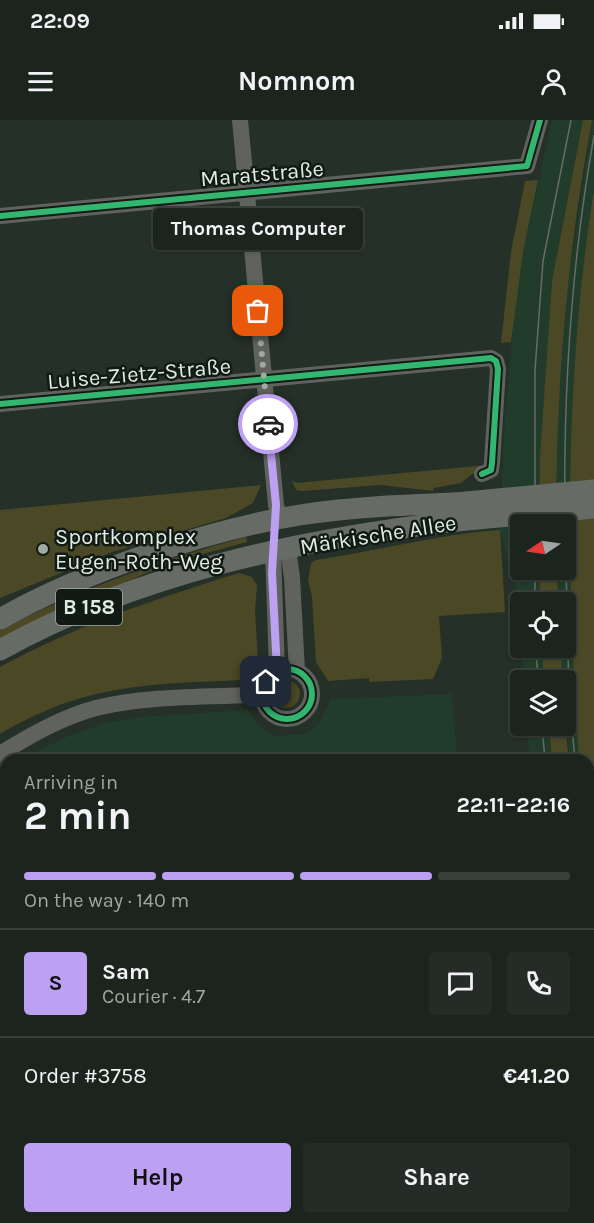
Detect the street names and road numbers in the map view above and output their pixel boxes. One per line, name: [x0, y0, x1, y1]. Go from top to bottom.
street label: Maratstraße: [199, 156, 325, 192]
street label: Luise-Zietz-Straße: [46, 353, 232, 395]
street label: Märkische Allee: [298, 510, 458, 560]
road number: B 158: [56, 589, 122, 625]

